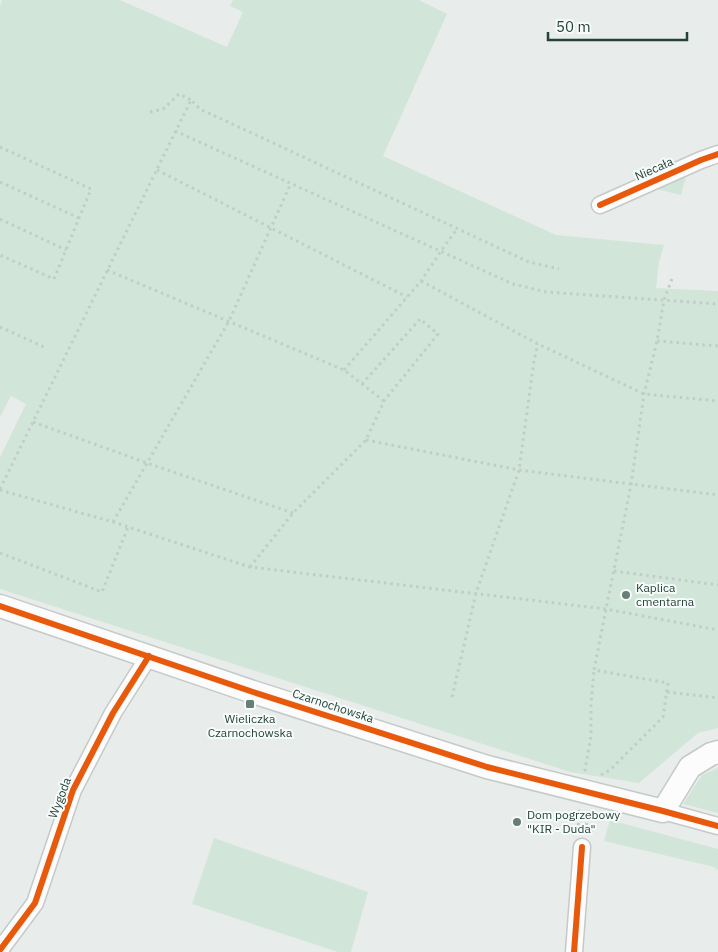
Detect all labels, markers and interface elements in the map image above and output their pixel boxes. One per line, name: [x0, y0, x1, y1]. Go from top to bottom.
scale bar: [548, 10, 687, 42]
text: 50 m: [556, 17, 591, 36]
street label: Niecała: [632, 153, 676, 184]
place label: Kaplica cmentarna: [636, 580, 695, 609]
marker: Kaplica cmentarna: [620, 589, 632, 601]
street label: Czarnochowska: [291, 685, 376, 726]
marker: Wieliczka Czarnochowska: [244, 698, 256, 710]
place label: Wieliczka Czarnochowska: [208, 711, 293, 740]
street label: Wygoda: [45, 775, 74, 820]
place label: Dom pogrzebowy "KIR - Duda": [527, 807, 620, 836]
marker: Dom pogrzebowy "KIR - Duda": [511, 816, 523, 828]

